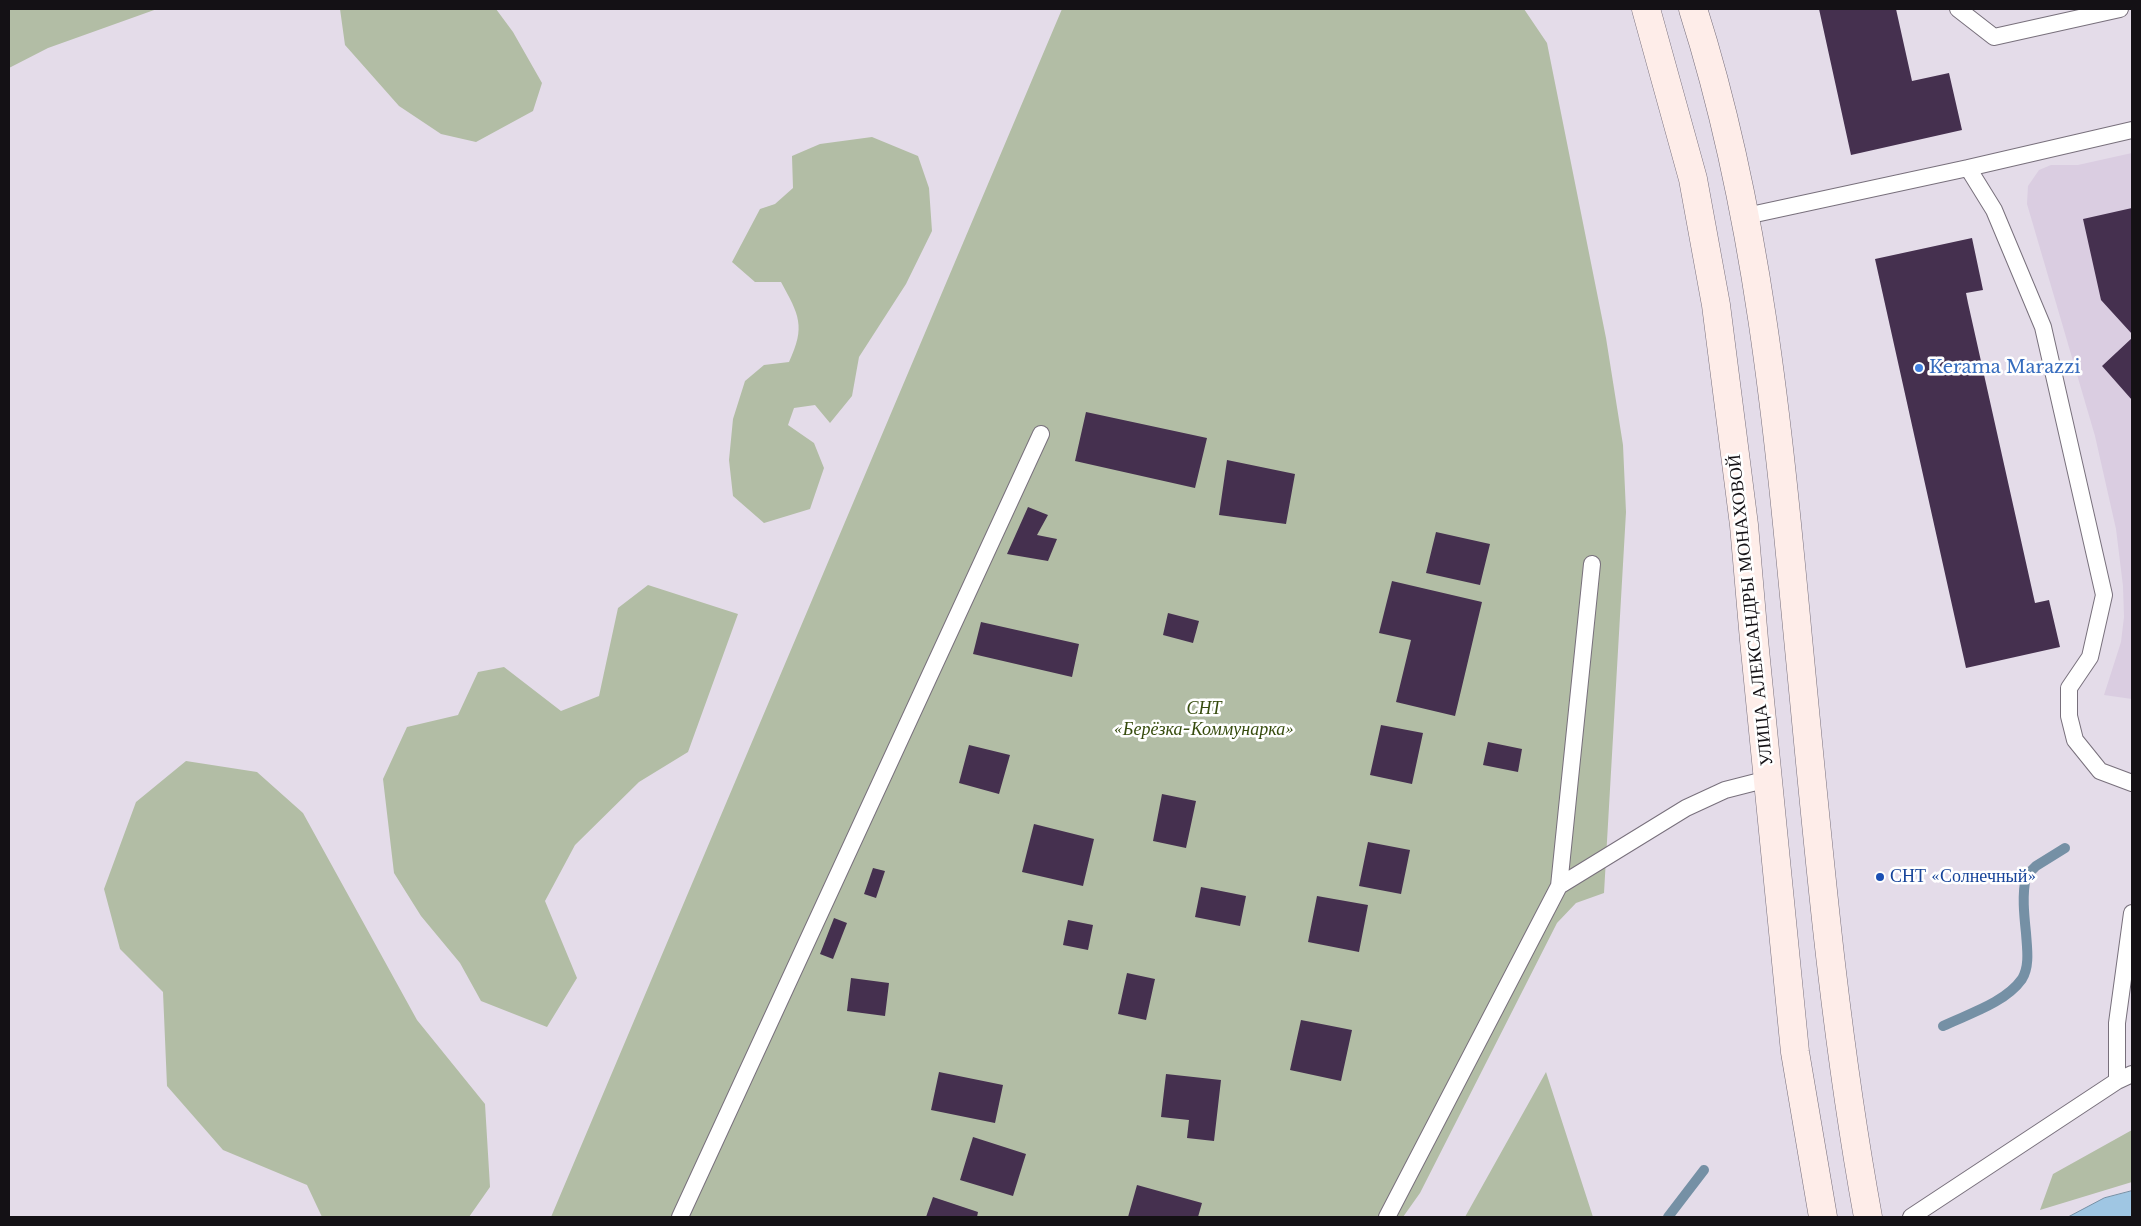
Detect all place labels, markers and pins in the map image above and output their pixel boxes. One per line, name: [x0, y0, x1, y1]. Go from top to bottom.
place label: Kerama Marazzi: [1929, 357, 2080, 379]
marker: Kerama Marazzi: [1913, 362, 1925, 374]
place label: СНТ «Солнечный»: [1890, 866, 2036, 888]
marker: СНТ «Солнечный»: [1874, 871, 1886, 883]

